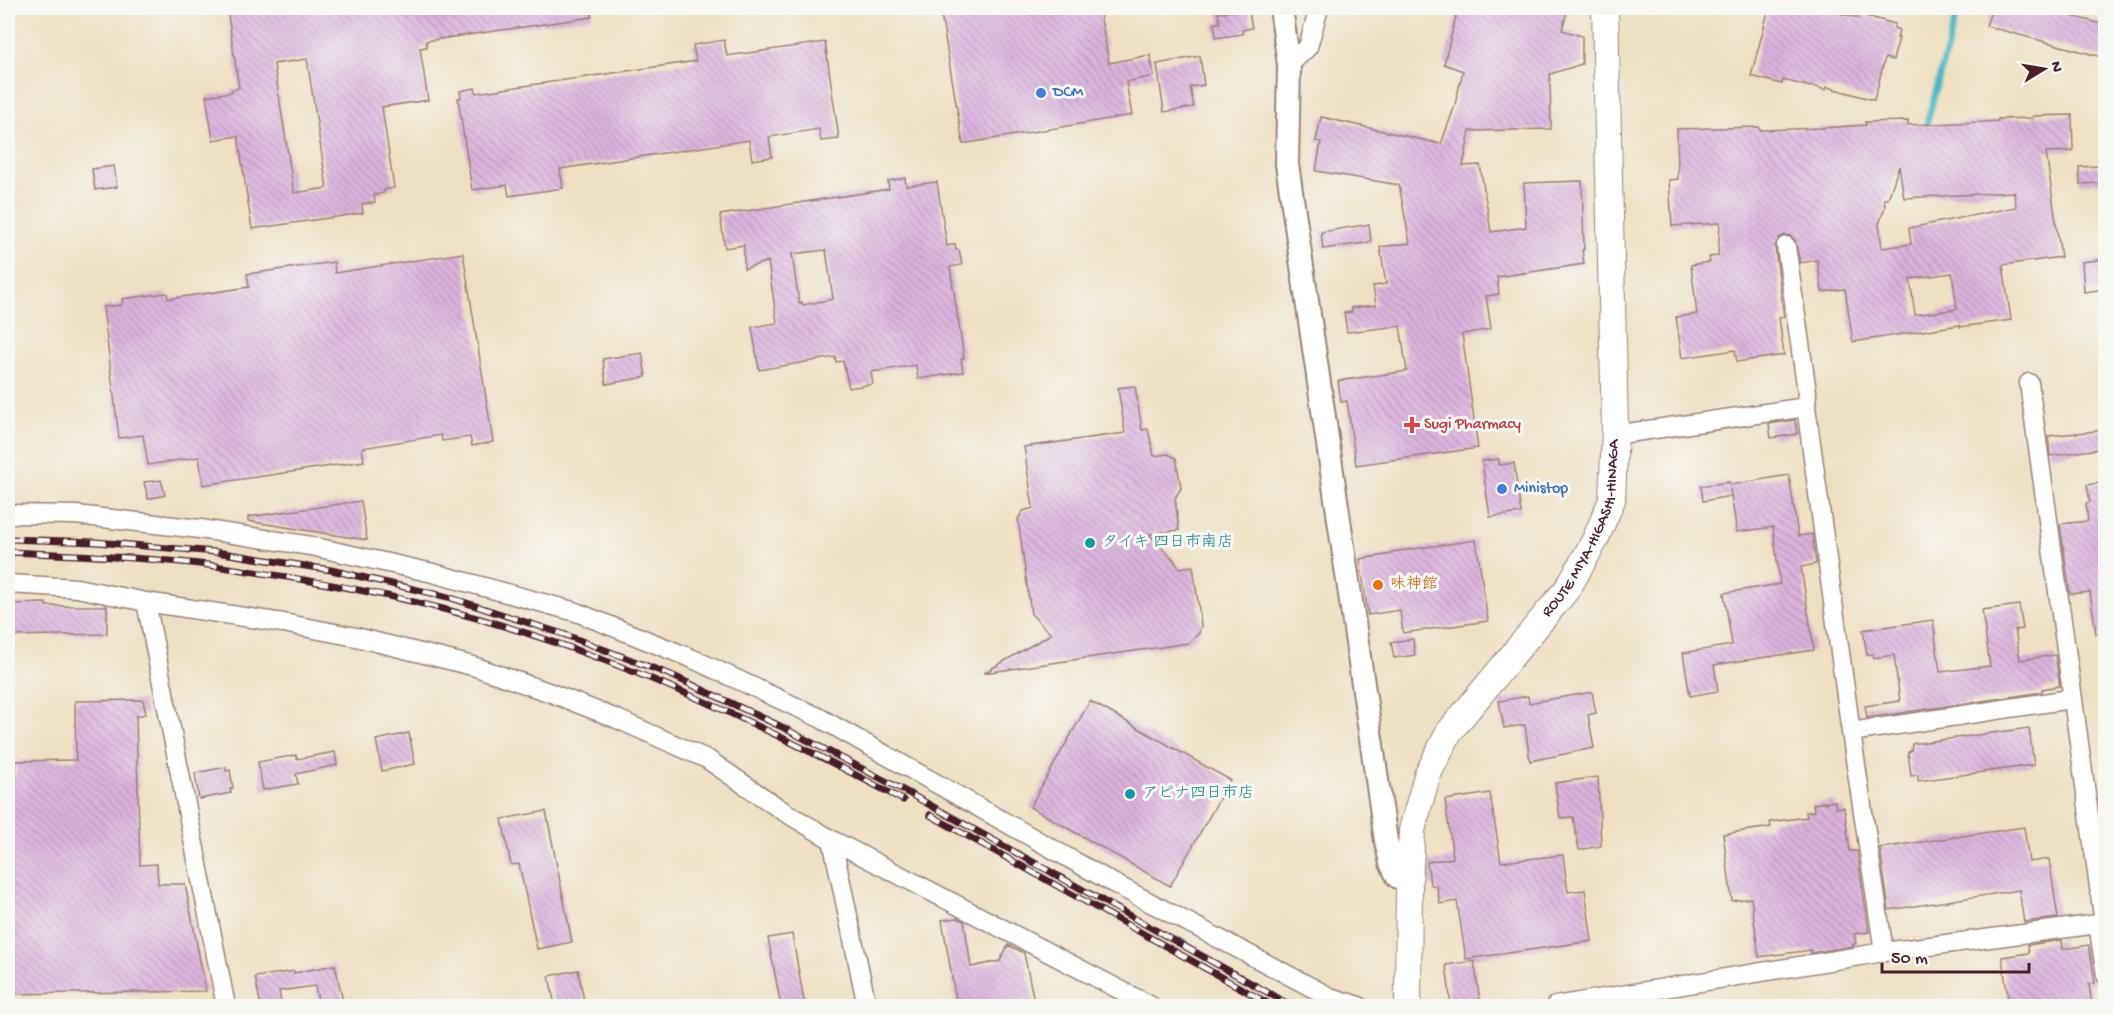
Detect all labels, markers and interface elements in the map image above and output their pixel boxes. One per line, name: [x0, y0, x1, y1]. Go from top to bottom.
north arrow: [2014, 39, 2074, 99]
text: N: [2045, 60, 2066, 74]
place label: DCM: [1052, 84, 1084, 103]
marker: DCM: [1034, 86, 1048, 100]
place label: Sugi Pharmacy: [1424, 416, 1521, 435]
marker: Sugi Pharmacy: [1405, 418, 1419, 432]
street label: ROUTE MIYA-HIGASHI-HINAGA: [1538, 438, 1624, 621]
place label: Ministop: [1514, 480, 1568, 499]
marker: Ministop: [1495, 482, 1509, 496]
place label: タイキ 四日市南店: [1102, 532, 1233, 553]
marker: タイキ 四日市南店: [1083, 536, 1097, 550]
place label: 味神館: [1390, 575, 1438, 595]
marker: 味神館: [1371, 578, 1385, 592]
place label: アピナ四日市店: [1142, 784, 1254, 804]
marker: アピナ四日市店: [1123, 787, 1137, 801]
scale bar: [1882, 936, 2029, 974]
text: 50 m: [1891, 949, 1928, 970]

